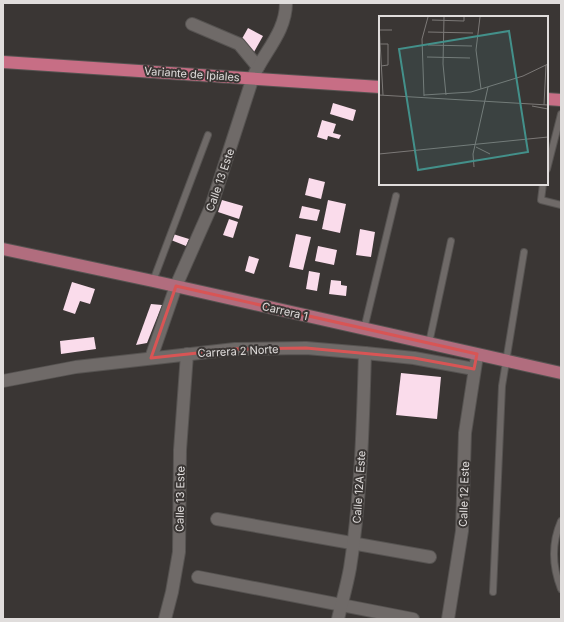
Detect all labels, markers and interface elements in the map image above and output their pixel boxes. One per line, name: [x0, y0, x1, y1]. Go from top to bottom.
inset map: [379, 16, 548, 185]
street label: Variante de Ipiales: [144, 64, 240, 84]
street label: Calle 13 Este: [203, 147, 237, 213]
street label: Carrera 1: [261, 299, 309, 323]
street label: Carrera 2 Norte: [197, 342, 279, 360]
street label: Calle 12A Este: [349, 450, 369, 524]
street label: Calle 12 Este: [456, 461, 472, 527]
street label: Calle 13 Este: [172, 466, 188, 532]

